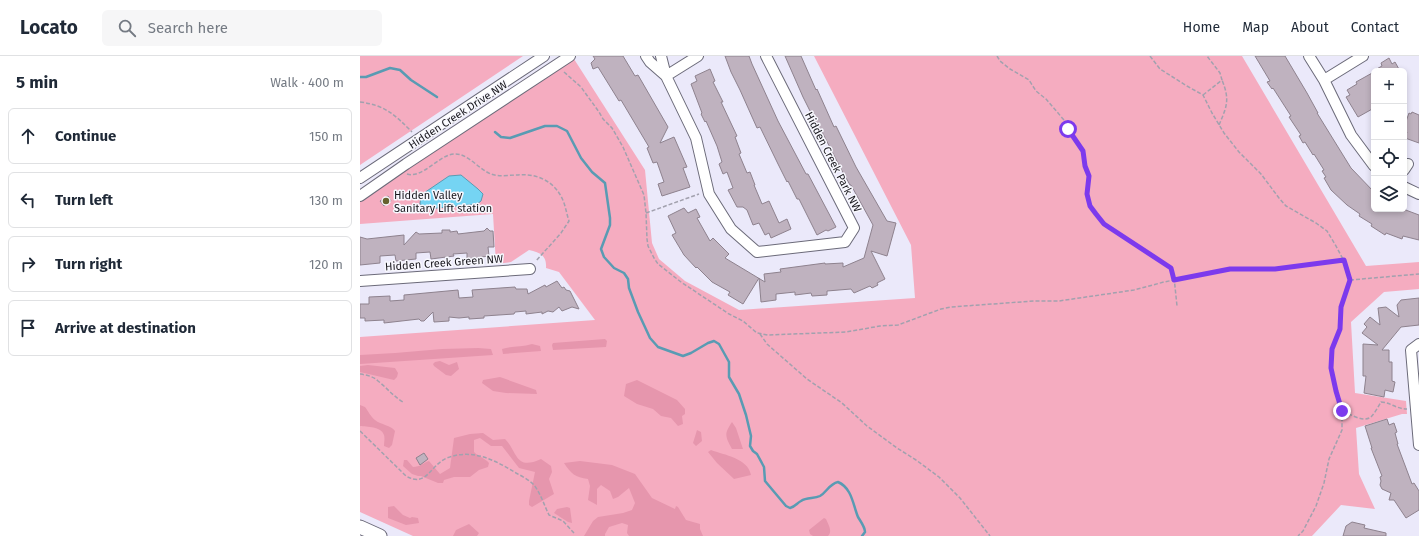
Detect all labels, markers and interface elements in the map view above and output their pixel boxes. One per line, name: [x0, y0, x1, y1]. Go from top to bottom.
search box: [102, 10, 382, 46]
text: Locato: [20, 16, 78, 39]
icon: search: [116, 17, 138, 39]
text: Search here: [148, 19, 228, 37]
text: Home: [1183, 19, 1220, 36]
text: Map: [1242, 19, 1269, 36]
text: About: [1291, 19, 1329, 36]
text: Contact: [1351, 19, 1399, 36]
map controls: [1371, 68, 1407, 212]
button: +: [1371, 68, 1407, 104]
text: 5 min: [16, 72, 58, 93]
text: Walk · 400 m: [270, 75, 344, 90]
street label: Hidden Creek Drive NW: [406, 78, 510, 152]
button: −: [1371, 104, 1407, 140]
street label: Hidden Creek Park NW: [802, 110, 864, 214]
route start: [1059, 120, 1077, 138]
icon: ahead: [17, 125, 39, 147]
text: Continue: [55, 127, 116, 145]
text: 150 m: [309, 129, 343, 144]
button: locate: [1371, 140, 1407, 176]
button: layers: [1371, 176, 1407, 212]
icon: left: [17, 189, 39, 211]
place label: Hidden Valley Sanitary Lift station: [394, 189, 492, 215]
text: Turn left: [55, 191, 113, 209]
text: 130 m: [309, 193, 343, 208]
marker: Hidden Valley Sanitary Lift station: [381, 196, 391, 206]
street label: Hidden Creek Green NW: [385, 252, 503, 274]
icon: right: [17, 253, 39, 275]
text: Turn right: [55, 255, 122, 273]
text: 120 m: [309, 257, 343, 272]
icon: arrive: [17, 317, 39, 339]
text: Arrive at destination: [55, 319, 196, 337]
route end: [1333, 402, 1351, 420]

